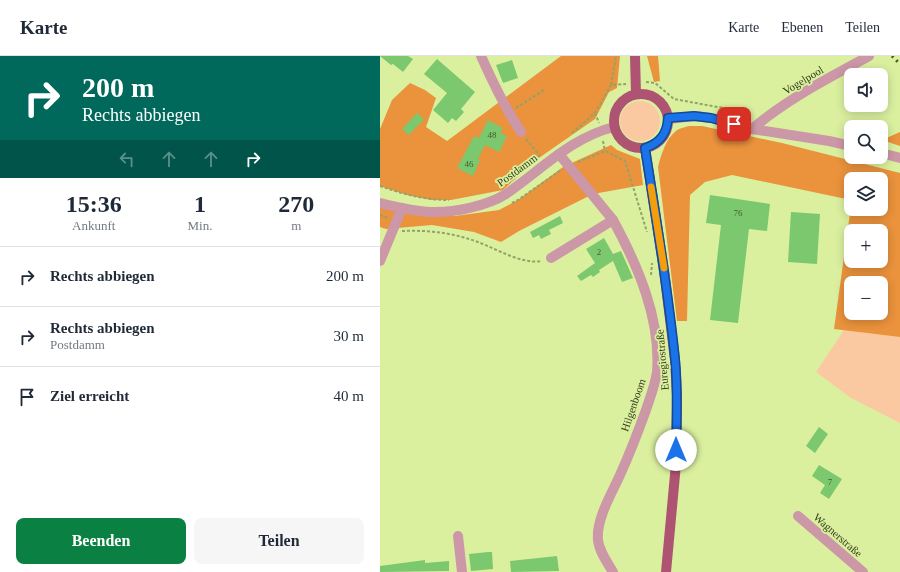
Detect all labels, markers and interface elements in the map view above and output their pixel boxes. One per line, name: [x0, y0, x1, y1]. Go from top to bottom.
text: Karte: [20, 17, 67, 38]
text: Karte: [728, 20, 759, 35]
text: Ebenen: [781, 20, 823, 35]
text: Teilen: [845, 20, 880, 35]
street label: Vogelpool: [781, 63, 825, 97]
map controls: [844, 68, 888, 320]
button: sound: [844, 68, 888, 112]
icon: right: [16, 72, 68, 124]
text: 200 m: [82, 72, 154, 103]
text: Rechts abbiegen: [82, 105, 200, 125]
pin: [717, 107, 751, 141]
icon: arrive: [723, 113, 745, 135]
button: search: [844, 120, 888, 164]
house number: 48: [488, 130, 497, 140]
icon: left: [116, 148, 138, 170]
icon: ahead: [158, 148, 180, 170]
icon: ahead: [200, 148, 222, 170]
icon: right: [242, 148, 264, 170]
street label: Postdamm: [495, 151, 540, 189]
house number: 46: [465, 159, 474, 169]
button: layers: [844, 172, 888, 216]
text: 15:36: [66, 191, 122, 217]
text: 1: [194, 191, 206, 217]
text: 270: [278, 191, 314, 217]
house number: 76: [734, 208, 743, 218]
text: Ankunft: [72, 218, 115, 233]
text: Min.: [188, 218, 212, 233]
text: m: [291, 218, 301, 233]
button: +: [844, 224, 888, 268]
house number: 2: [597, 247, 601, 257]
icon: right: [16, 266, 38, 288]
text: Rechts abbiegen: [50, 268, 155, 284]
text: 200 m: [326, 268, 364, 284]
button: −: [844, 276, 888, 320]
text: Rechts abbiegen: [50, 320, 155, 336]
icon: right: [16, 326, 38, 348]
text: 30 m: [334, 328, 364, 344]
street label: Euregiostraße: [653, 329, 671, 391]
text: Postdamm: [50, 337, 105, 352]
street label: Hilgenboom: [618, 377, 648, 433]
icon: arrive: [16, 386, 38, 408]
text: Ziel erreicht: [50, 388, 129, 404]
text: 40 m: [334, 388, 364, 404]
position arrow: [655, 429, 697, 471]
house number: 7: [828, 477, 833, 487]
street label: Wagnerstraße: [811, 511, 865, 559]
button: Beenden: [16, 518, 186, 564]
button: Teilen: [194, 518, 364, 564]

